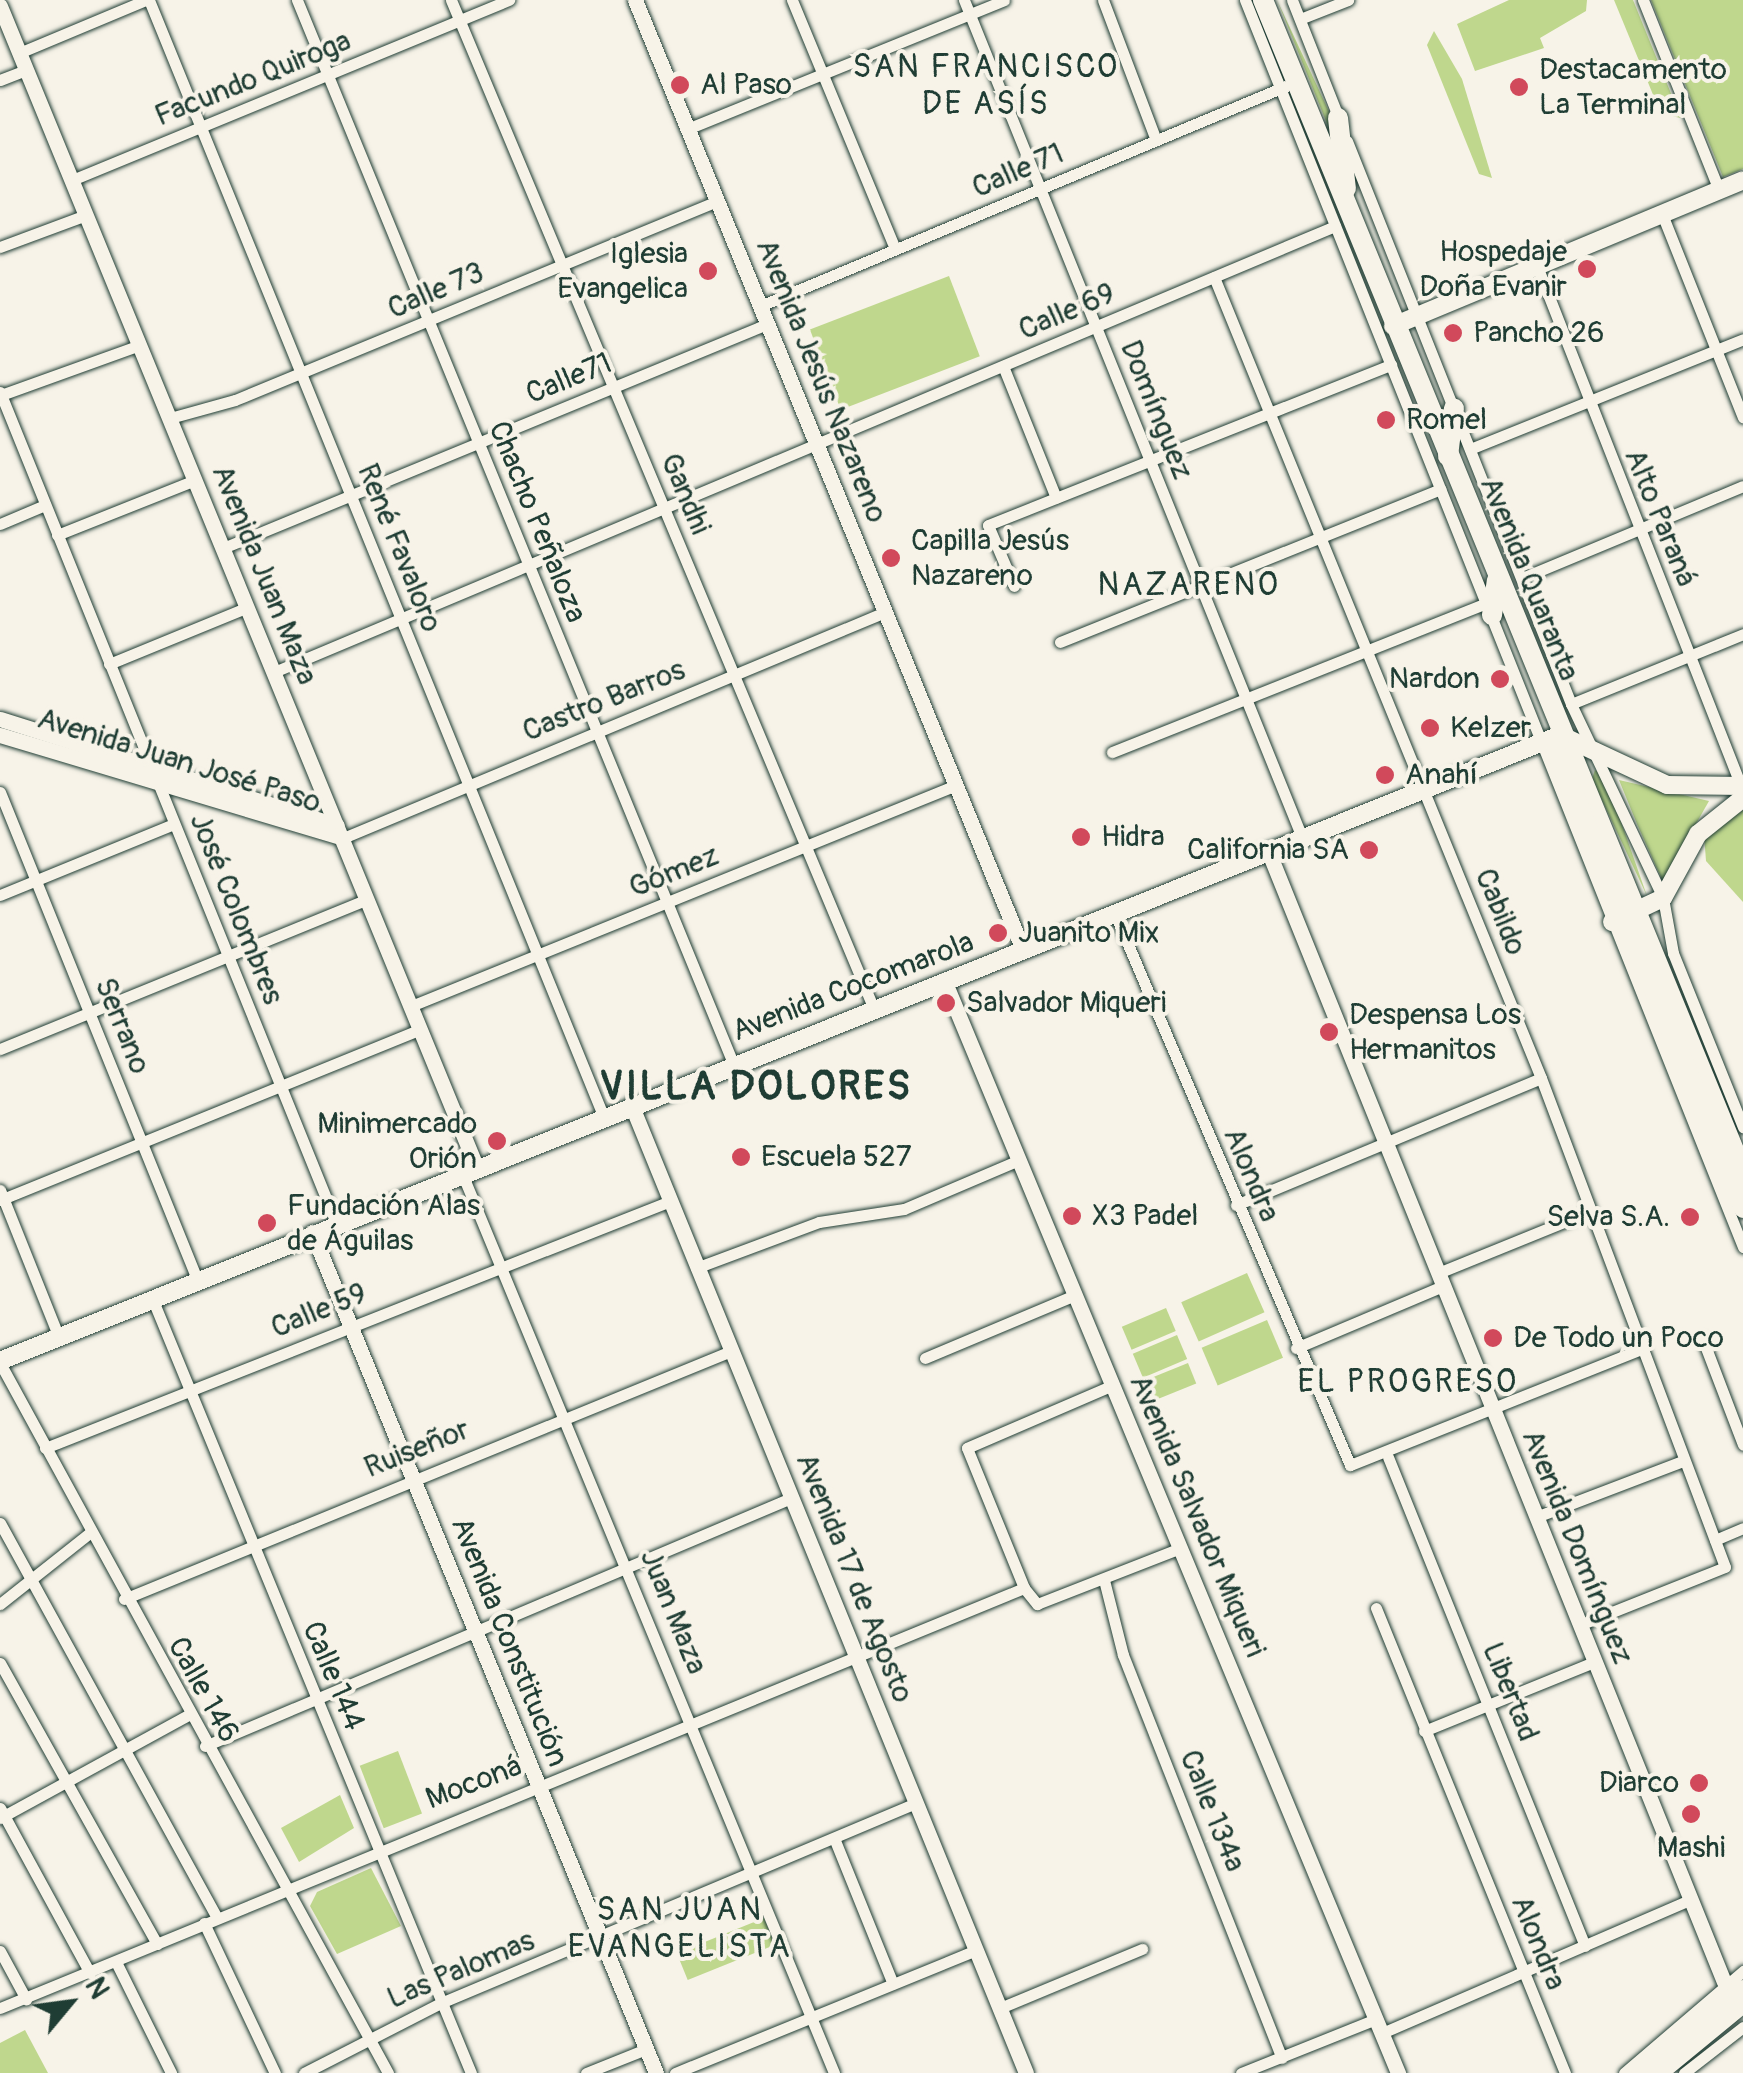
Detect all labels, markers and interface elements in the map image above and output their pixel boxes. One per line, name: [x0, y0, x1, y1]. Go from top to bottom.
street label: Facundo Quiroga: [150, 23, 356, 135]
district label: SAN FRANCISCO DE ASÍS: [853, 49, 1119, 124]
place label: Destacamento La Terminal: [1539, 52, 1727, 122]
place label: Al Paso: [700, 67, 792, 103]
marker: Al Paso: [669, 74, 691, 96]
marker: Destacamento La Terminal: [1508, 76, 1530, 98]
street label: Calle 71: [967, 136, 1069, 206]
street label: Avenida Jesús Nazareno: [748, 234, 894, 528]
place label: Hospedaje Doña Evanir: [1419, 234, 1567, 304]
place label: Iglesia Evangelica: [557, 236, 688, 306]
street label: Calle 73: [383, 255, 489, 327]
marker: Hospedaje Doña Evanir: [1576, 258, 1598, 280]
marker: Iglesia Evangelica: [697, 260, 719, 282]
street label: Calle 69: [1014, 276, 1120, 348]
place label: Pancho 26: [1473, 315, 1605, 351]
marker: Pancho 26: [1442, 322, 1464, 344]
street label: Domínguez: [1112, 335, 1200, 485]
street label: Calle71: [521, 346, 617, 412]
place label: Romel: [1406, 402, 1487, 438]
marker: Romel: [1375, 409, 1397, 431]
street label: Chacho Peñaloza: [480, 416, 594, 628]
street label: Alto Paraná: [1616, 444, 1704, 592]
street label: Gandhi: [652, 448, 718, 540]
street label: René Favaloro: [349, 459, 449, 637]
street label: Avenida Juan Maza: [203, 460, 325, 690]
street label: Avenida Quaranta: [1472, 472, 1586, 686]
place label: Capilla Jesús Nazareno: [911, 523, 1069, 594]
marker: Capilla Jesús Nazareno: [880, 547, 902, 569]
district label: NAZARENO: [1098, 566, 1280, 604]
street label: Castro Barros: [518, 652, 690, 750]
place label: Nardon: [1389, 661, 1480, 697]
marker: Nardon: [1489, 668, 1511, 690]
street label: Avenida Juan José Paso: [33, 701, 325, 821]
place label: Kelzer: [1450, 710, 1531, 746]
marker: Kelzer: [1419, 717, 1441, 739]
place label: Anahí: [1405, 757, 1478, 793]
marker: Anahí: [1374, 764, 1396, 786]
street label: José Colombres: [181, 808, 291, 1010]
place label: Hidra: [1101, 819, 1165, 855]
marker: Hidra: [1070, 826, 1092, 848]
place label: California SA: [1187, 832, 1349, 868]
street label: Gómez: [624, 838, 724, 906]
marker: California SA: [1358, 839, 1380, 861]
street label: Cabildo: [1466, 864, 1534, 960]
place label: Juanito Mix: [1018, 915, 1159, 951]
marker: Juanito Mix: [987, 922, 1009, 944]
street label: Avenida Cocomarola: [727, 924, 979, 1050]
street label: Serrano: [86, 973, 158, 1079]
place label: Salvador Miqueri: [966, 985, 1166, 1021]
marker: Salvador Miqueri: [935, 992, 957, 1014]
place label: Despensa Los Hermanitos: [1349, 997, 1521, 1068]
marker: Despensa Los Hermanitos: [1318, 1021, 1340, 1043]
district label: VILLA DOLORES: [599, 1063, 913, 1111]
place label: Minimercado Orión: [317, 1106, 477, 1176]
street label: Alondra: [1215, 1123, 1287, 1227]
marker: Minimercado Orión: [486, 1130, 508, 1152]
place label: Escuela 527: [761, 1139, 912, 1175]
marker: Escuela 527: [730, 1146, 752, 1168]
place label: Fundación Alas de Águilas: [287, 1188, 480, 1258]
place label: X3 Padel: [1092, 1198, 1198, 1234]
place label: Selva S.A.: [1547, 1199, 1670, 1235]
marker: X3 Padel: [1061, 1205, 1083, 1227]
marker: Selva S.A.: [1679, 1206, 1701, 1228]
marker: Fundación Alas de Águilas: [256, 1212, 278, 1234]
street label: Calle 59: [266, 1276, 372, 1346]
place label: De Todo un Poco: [1513, 1320, 1724, 1356]
marker: De Todo un Poco: [1482, 1327, 1504, 1349]
district label: EL PROGRESO: [1297, 1363, 1519, 1401]
street label: Avenida Salvador Miqueri: [1121, 1369, 1273, 1663]
street label: Ruiseñor: [359, 1412, 475, 1486]
street label: Avenida Domínguez: [1514, 1425, 1640, 1669]
street label: Avenida 17 de Agosto: [788, 1448, 920, 1708]
street label: Avenida Constitución: [443, 1512, 575, 1772]
street label: Juan Maza: [632, 1544, 714, 1680]
street label: Calle 144: [294, 1616, 372, 1736]
street label: Calle 146: [159, 1631, 247, 1749]
street label: Libertad: [1474, 1637, 1546, 1747]
street label: Calle 134a: [1171, 1745, 1253, 1877]
street label: Moconá: [421, 1748, 527, 1818]
place label: Diarco: [1599, 1765, 1679, 1801]
marker: Diarco: [1688, 1772, 1710, 1794]
marker: Mashi: [1680, 1803, 1702, 1825]
place label: Mashi: [1657, 1830, 1725, 1866]
street label: Alondra: [1503, 1890, 1573, 1996]
district label: SAN JUAN EVANGELISTA: [568, 1892, 792, 1967]
street label: Las Palomas: [382, 1923, 540, 2017]
north arrow: [20, 1953, 120, 2053]
text: N: [77, 1971, 117, 2005]

